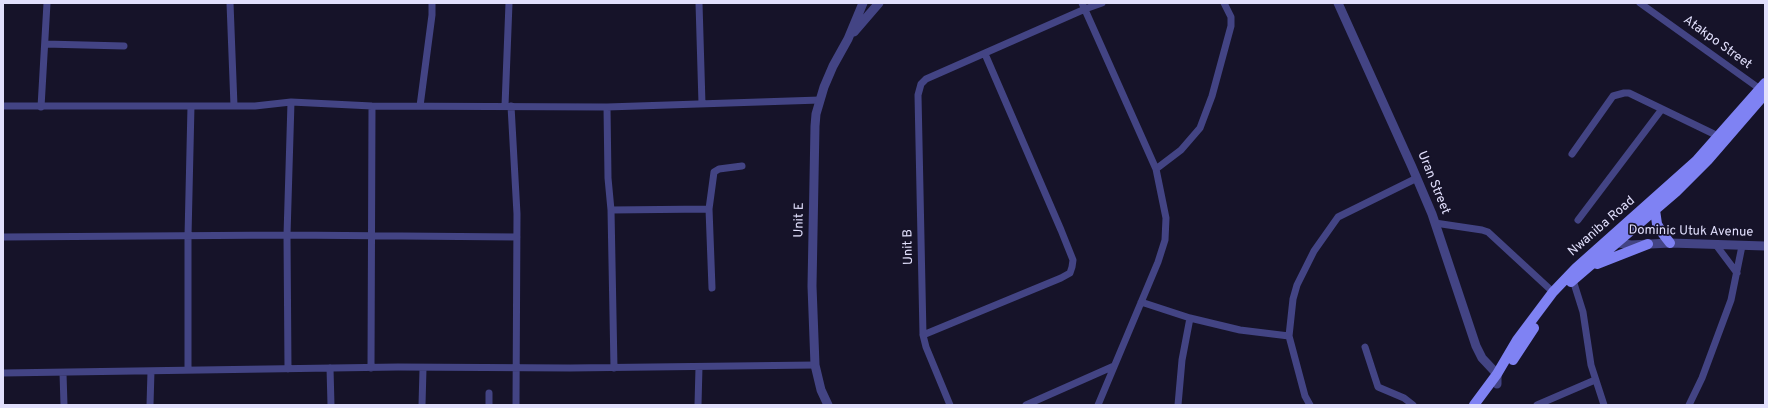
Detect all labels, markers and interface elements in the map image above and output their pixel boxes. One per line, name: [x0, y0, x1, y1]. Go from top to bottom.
street label: Atakpo Street: [1680, 13, 1754, 73]
street label: Uran Street: [1413, 149, 1453, 217]
street label: Nwaniba Road: [1565, 194, 1639, 260]
street label: Unit E: [792, 202, 808, 238]
street label: Dominic Utuk Avenue: [1629, 223, 1753, 241]
street label: Unit B: [901, 229, 917, 265]

